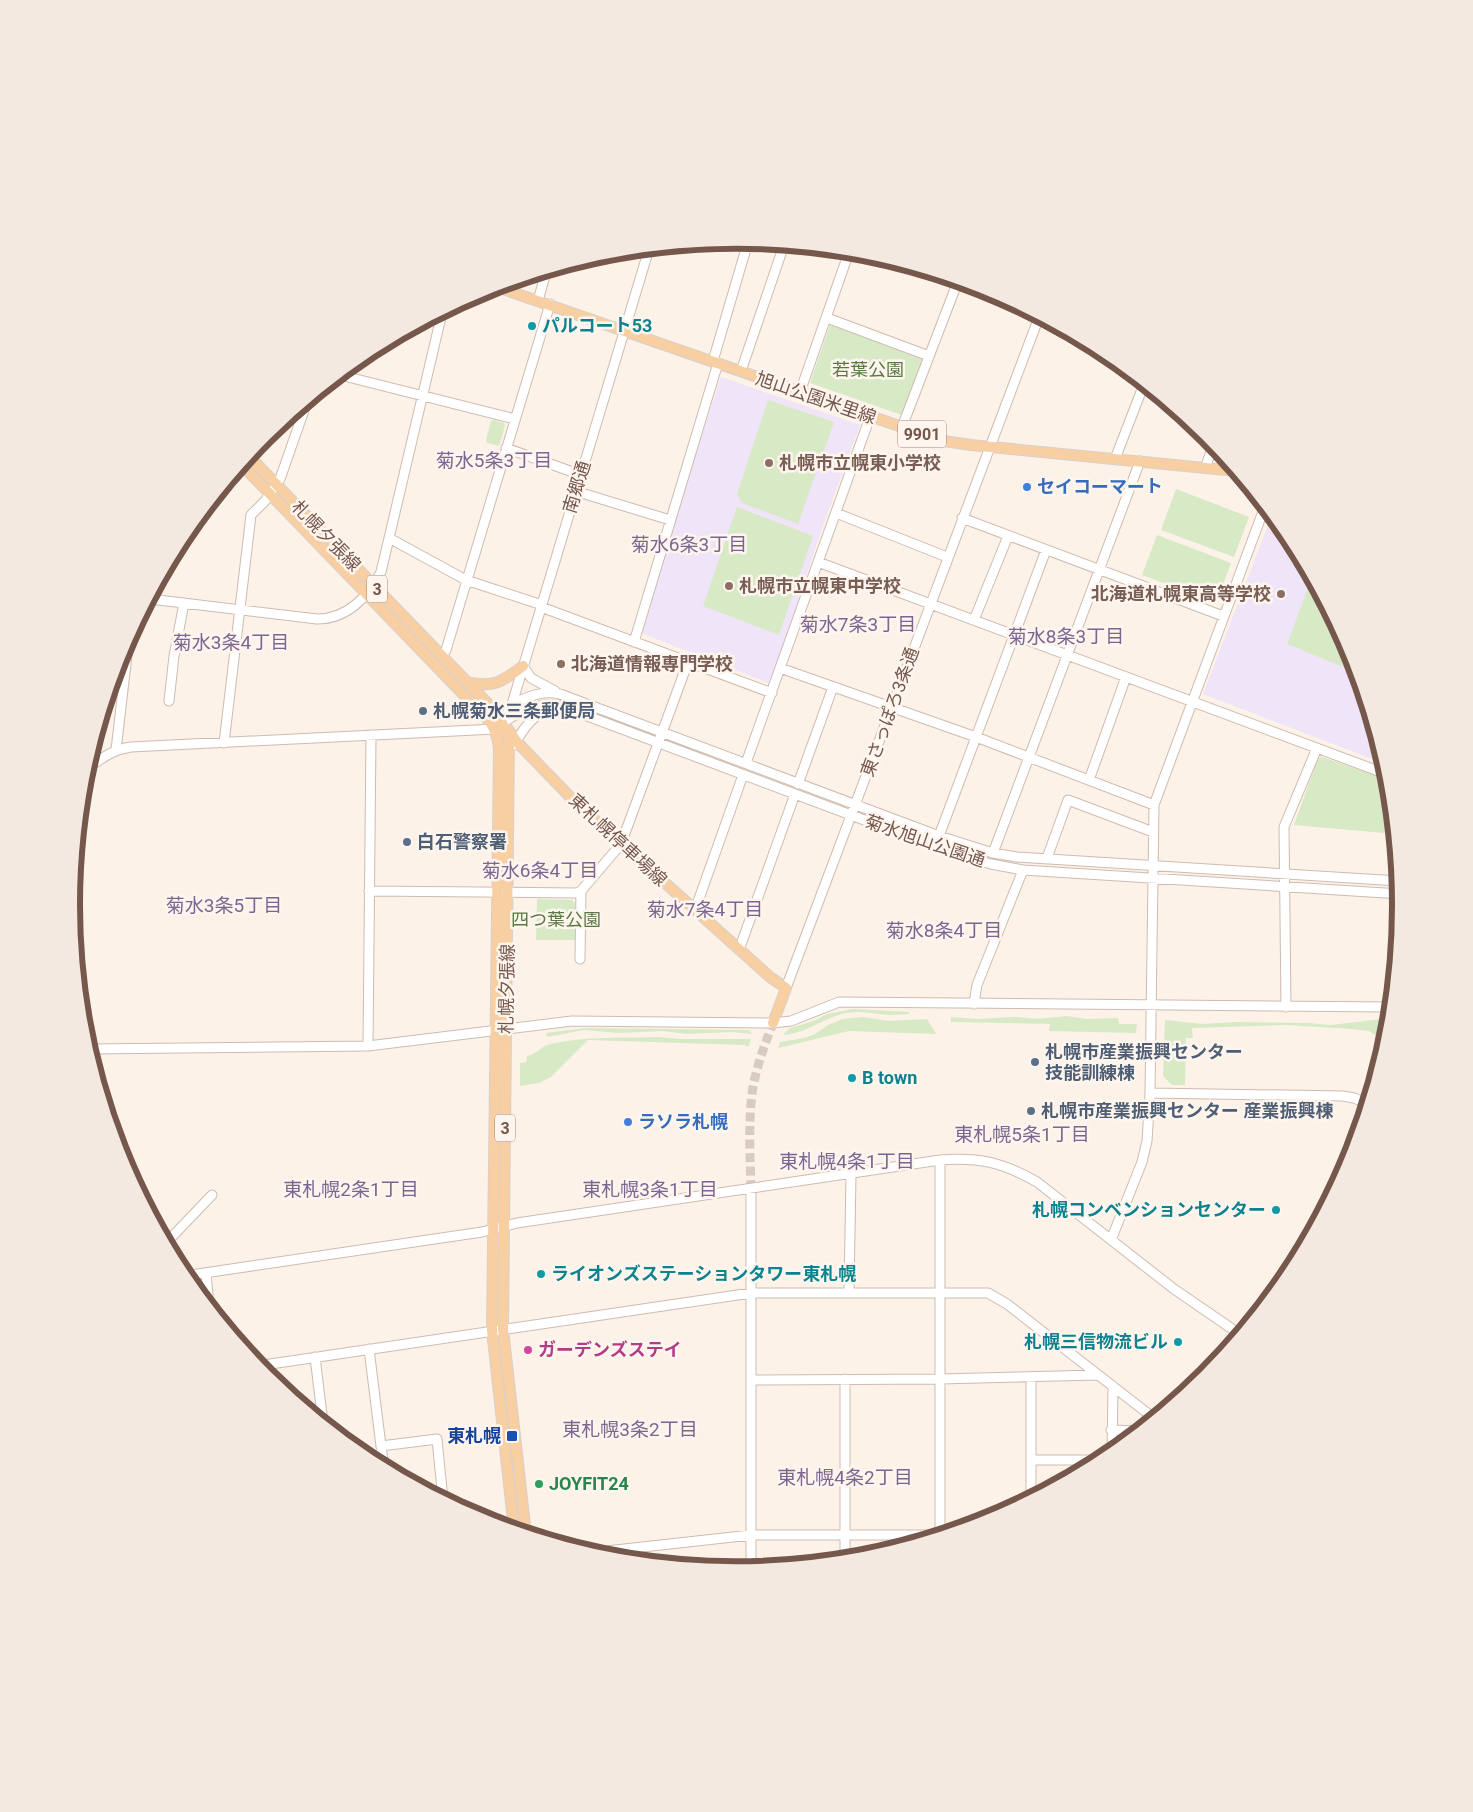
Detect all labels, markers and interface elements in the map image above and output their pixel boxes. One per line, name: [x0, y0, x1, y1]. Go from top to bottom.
place label: パルコート53: [542, 315, 652, 336]
marker: パルコート53: [526, 320, 538, 332]
park label: 若葉公園: [832, 359, 904, 380]
street label: 旭山公園米里線: [753, 367, 879, 428]
road number: 9901: [898, 420, 946, 448]
district label: 菊水5条3丁目: [436, 449, 552, 472]
place label: 札幌市立幌東小学校: [779, 452, 941, 473]
marker: 札幌市立幌東小学校: [763, 457, 775, 469]
street label: 南郷通: [559, 458, 594, 516]
place label: セイコーマート: [1037, 476, 1163, 497]
marker: セイコーマート: [1021, 481, 1033, 493]
street label: 札幌夕張線: [288, 496, 365, 575]
district label: 菊水6条3丁目: [631, 533, 747, 556]
place label: 札幌市立幌東中学校: [739, 575, 901, 596]
road number: 3: [367, 576, 387, 602]
marker: 札幌市立幌東中学校: [723, 580, 735, 592]
place label: 北海道札幌東高等学校: [1091, 583, 1271, 604]
marker: 北海道札幌東高等学校: [1275, 588, 1287, 600]
district label: 菊水7条3丁目: [800, 613, 916, 636]
district label: 菊水8条3丁目: [1008, 625, 1124, 648]
district label: 菊水3条4丁目: [173, 631, 289, 654]
street label: 東さっぽろ3条通: [856, 644, 923, 779]
place label: 北海道情報専門学校: [571, 653, 733, 674]
marker: 北海道情報専門学校: [555, 658, 567, 670]
place label: 札幌菊水三条郵便局: [433, 700, 595, 721]
marker: 札幌菊水三条郵便局: [417, 705, 429, 717]
street label: 東札幌停車場線: [565, 789, 672, 890]
street label: 菊水旭山公園通: [862, 810, 988, 871]
place label: 白石警察署: [417, 831, 507, 852]
marker: 白石警察署: [401, 836, 413, 848]
district label: 菊水6条4丁目: [482, 859, 598, 882]
district label: 菊水3条5丁目: [166, 894, 282, 917]
district label: 菊水7条4丁目: [647, 898, 763, 921]
park label: 四つ葉公園: [511, 909, 601, 930]
district label: 菊水8条4丁目: [886, 919, 1002, 942]
street label: 札幌夕張線: [495, 944, 518, 1034]
place label: 札幌市産業振興センター 技能訓練棟: [1045, 1041, 1243, 1083]
marker: 札幌市産業振興センター 技能訓練棟: [1029, 1056, 1041, 1068]
place label: B town: [862, 1067, 917, 1088]
marker: B town: [846, 1072, 858, 1084]
place label: 札幌市産業振興センター 産業振興棟: [1041, 1100, 1333, 1121]
marker: 札幌市産業振興センター 産業振興棟: [1025, 1105, 1037, 1117]
place label: ラソラ札幌: [638, 1111, 728, 1132]
road number: 3: [495, 1114, 515, 1142]
marker: ラソラ札幌: [622, 1116, 634, 1128]
district label: 東札幌5条1丁目: [954, 1123, 1090, 1146]
district label: 東札幌4条1丁目: [779, 1150, 915, 1173]
district label: 東札幌2条1丁目: [283, 1178, 419, 1201]
district label: 東札幌3条1丁目: [582, 1178, 718, 1201]
place label: 札幌コンベンションセンター: [1032, 1199, 1266, 1220]
marker: 札幌コンベンションセンター: [1270, 1204, 1282, 1216]
place label: ライオンズステーションタワー東札幌: [551, 1263, 856, 1284]
marker: ライオンズステーションタワー東札幌: [535, 1268, 547, 1280]
place label: 札幌三信物流ビル: [1024, 1331, 1168, 1352]
marker: 札幌三信物流ビル: [1172, 1336, 1184, 1348]
place label: ガーデンズステイ: [538, 1339, 682, 1360]
marker: ガーデンズステイ: [522, 1344, 534, 1356]
district label: 東札幌3条2丁目: [562, 1418, 698, 1441]
place label: 東札幌: [447, 1425, 501, 1446]
marker: 東札幌: [505, 1429, 519, 1443]
district label: 東札幌4条2丁目: [777, 1466, 913, 1489]
place label: JOYFIT24: [549, 1473, 629, 1494]
marker: JOYFIT24: [533, 1478, 545, 1490]

